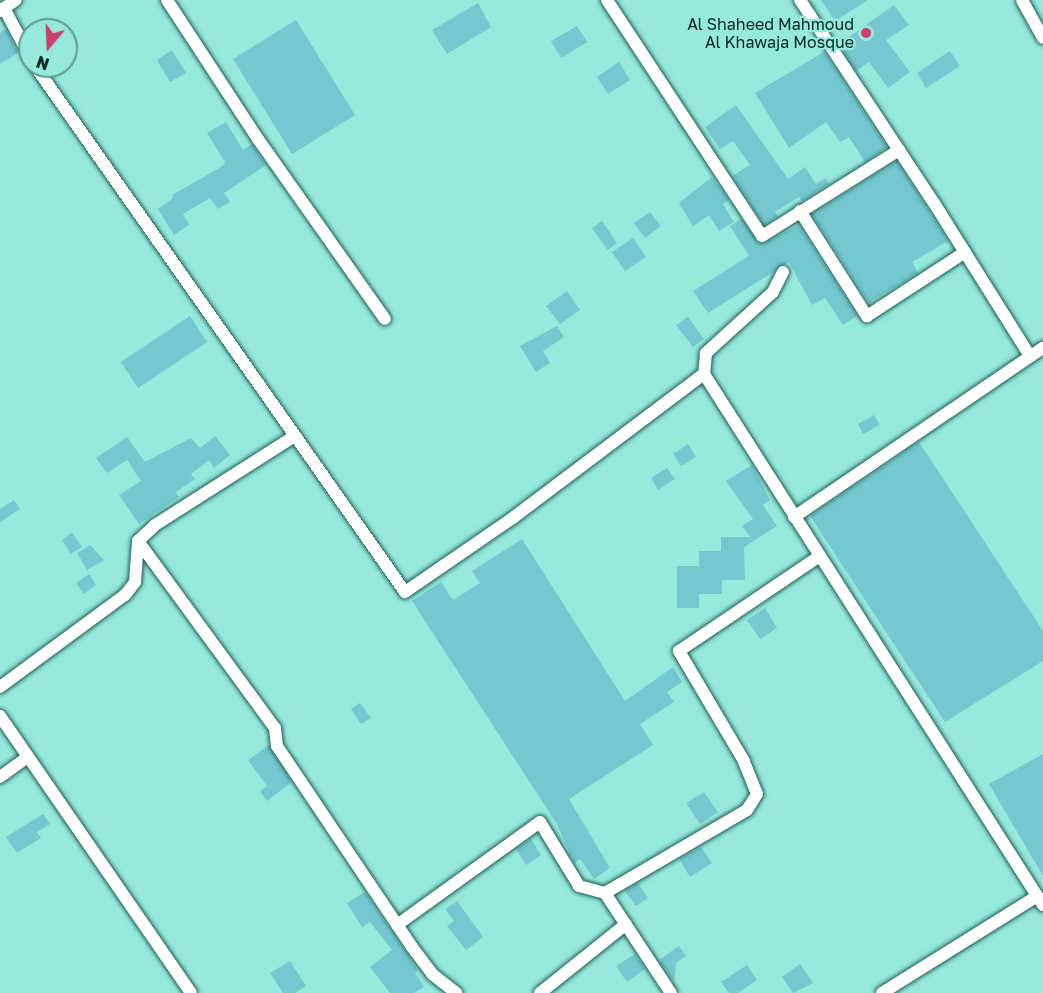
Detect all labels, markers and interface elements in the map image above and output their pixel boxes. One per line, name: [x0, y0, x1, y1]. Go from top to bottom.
place label: Al Shaheed Mahmoud Al Khawaja Mosque: [687, 14, 854, 52]
north arrow: [18, 18, 78, 78]
marker: Al Shaheed Mahmoud Al Khawaja Mosque: [859, 26, 873, 40]
text: N: [34, 52, 52, 75]

